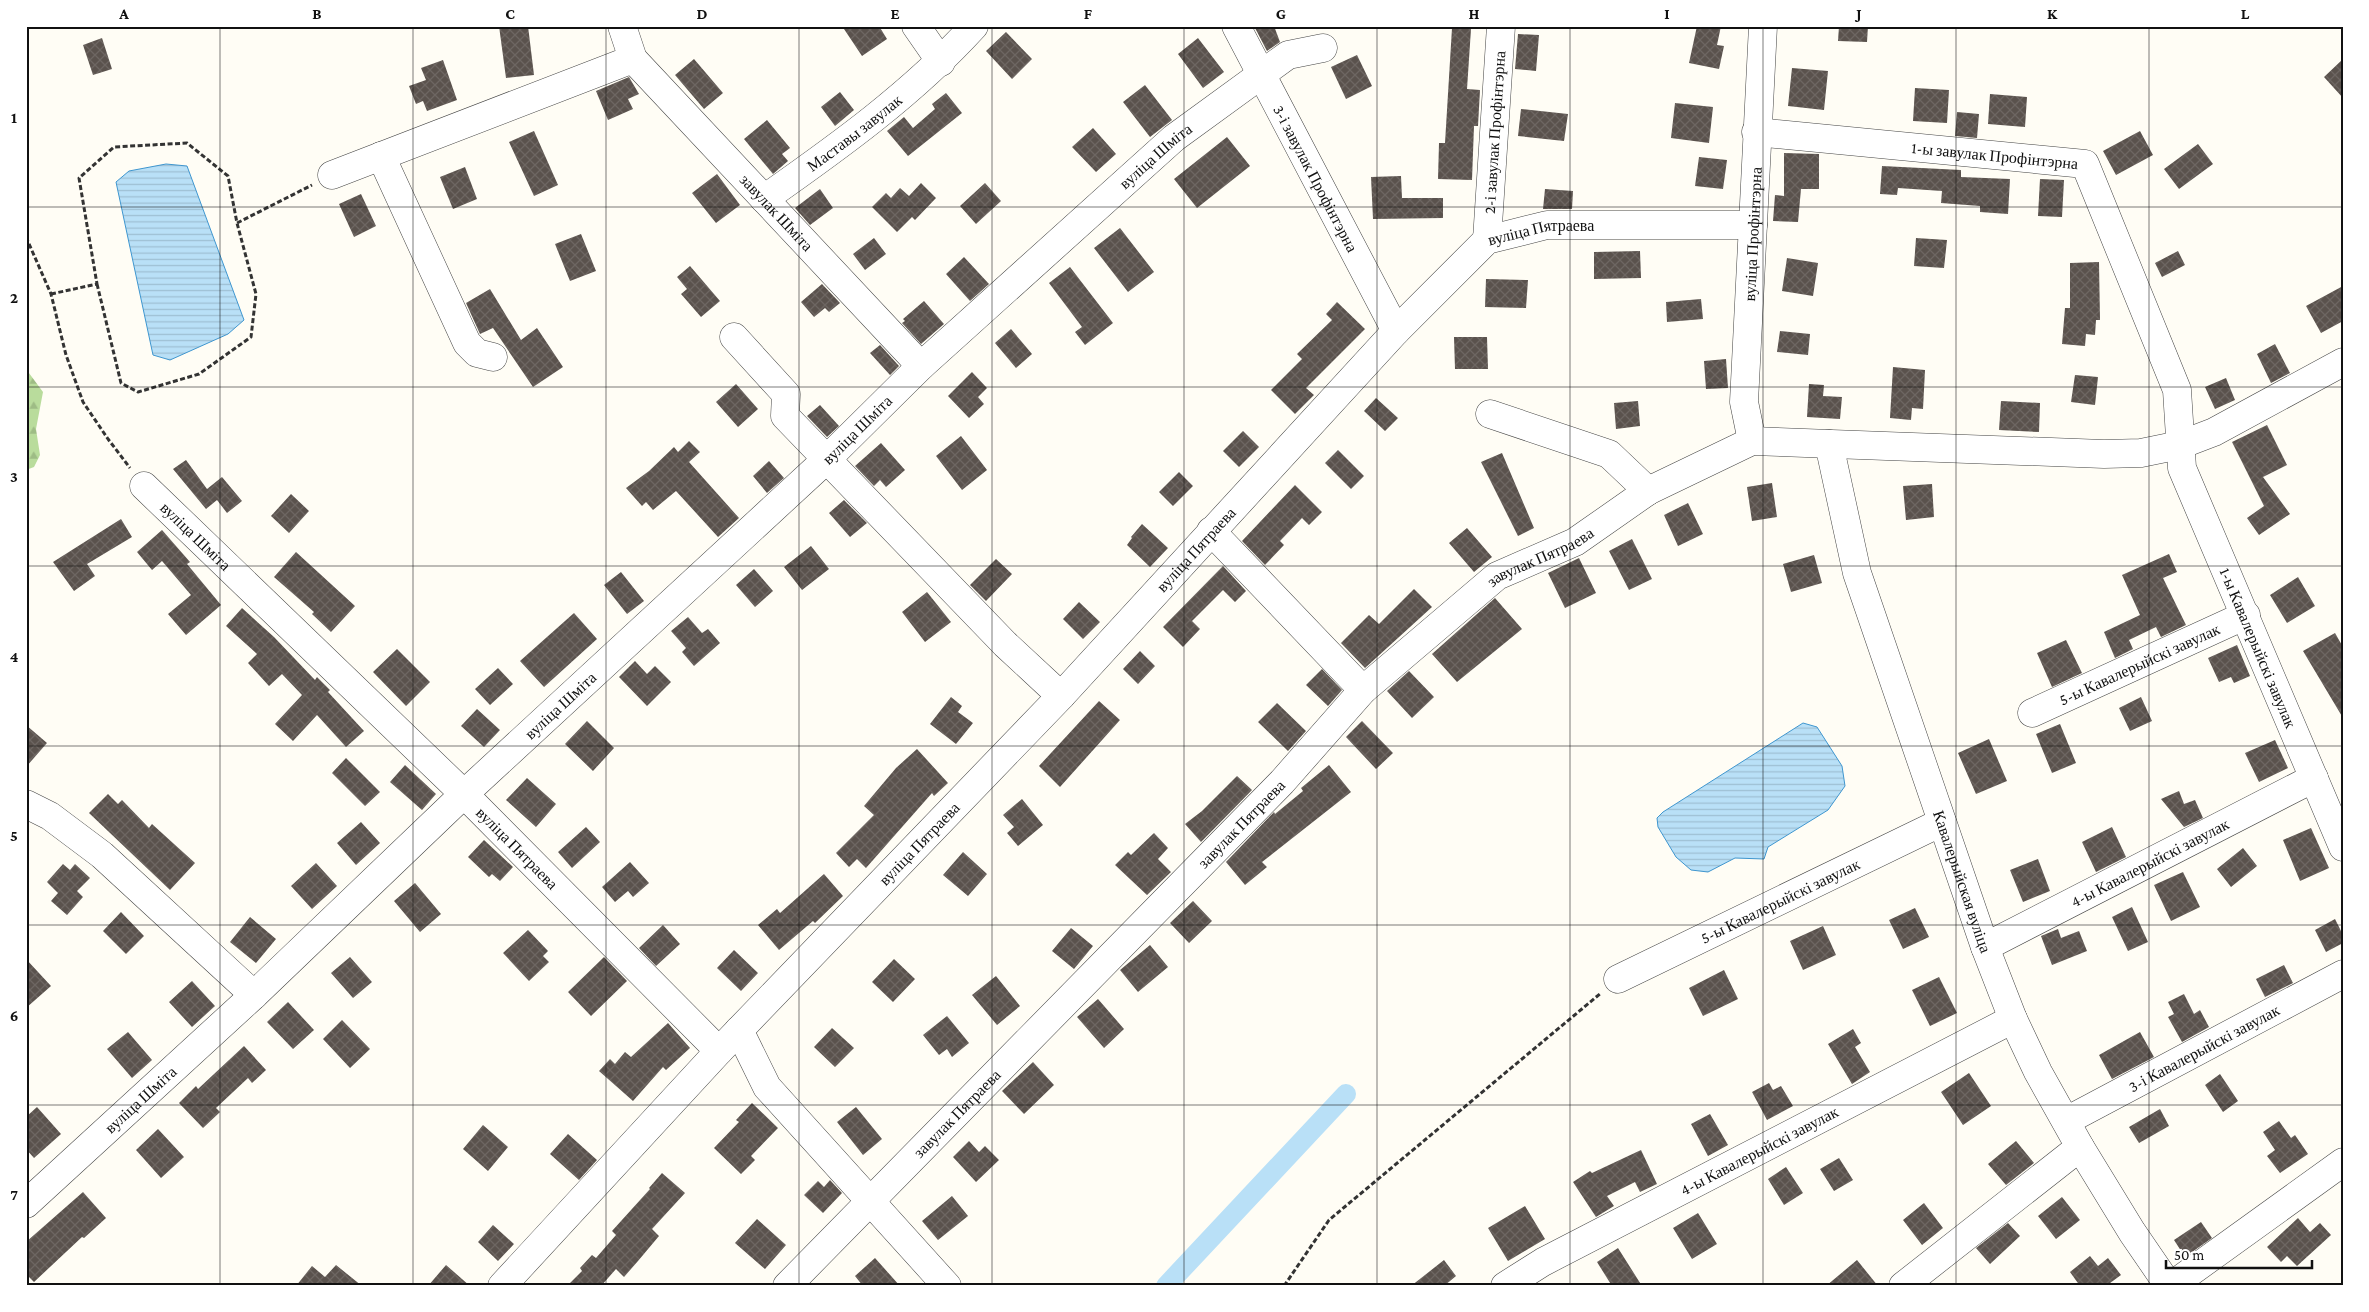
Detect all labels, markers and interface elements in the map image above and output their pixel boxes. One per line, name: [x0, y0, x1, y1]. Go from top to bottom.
text: A: [118, 5, 129, 22]
text: B: [312, 5, 322, 22]
text: C: [505, 5, 515, 22]
text: D: [696, 5, 708, 22]
text: E: [890, 5, 900, 22]
text: F: [1084, 5, 1093, 22]
text: G: [1276, 5, 1286, 22]
text: H: [1469, 5, 1480, 22]
text: I: [1664, 5, 1670, 22]
text: J: [1854, 5, 1862, 22]
text: K: [2047, 5, 2058, 22]
text: L: [2241, 5, 2250, 22]
street label: 2-і завулак Профінтэрна: [1480, 50, 1508, 214]
street label: Маставы завулак: [804, 91, 905, 174]
street label: 3-і завулак Профінтэрна: [1270, 102, 1361, 255]
text: 1: [11, 109, 17, 126]
street label: вуліца Шміта: [1116, 120, 1195, 192]
street label: 1-ы завулак Профінтэрна: [1911, 139, 2079, 172]
street label: вуліца Профінтэрна: [1741, 167, 1765, 302]
street label: завулак Шміта: [737, 171, 817, 254]
street label: вуліца Пятраева: [1486, 216, 1594, 248]
text: 2: [10, 289, 18, 306]
street label: вуліца Шміта: [819, 392, 895, 467]
text: 3: [10, 468, 18, 485]
street label: вуліца Шміта: [157, 498, 234, 573]
street label: вуліца Пятраева: [1153, 504, 1239, 595]
street label: завулак Пятраева: [1483, 523, 1596, 590]
street label: 1-ы Кавалерыйскі завулак: [2217, 565, 2300, 731]
street label: 5-ы Кавалерыйскі завулак: [2056, 620, 2222, 708]
text: 4: [10, 648, 19, 665]
street label: вуліца Шміта: [521, 668, 599, 742]
street label: завулак Пятраева: [1194, 776, 1288, 871]
street label: вуліца Пятраева: [875, 799, 963, 888]
street label: вуліца Пятраева: [473, 803, 562, 892]
street label: Кавалерыйская вуліца: [1930, 808, 1995, 955]
street label: 4-ы Кавалерыйскі завулак: [2068, 815, 2232, 910]
text: 5: [10, 827, 18, 844]
street label: 5-ы Кавалерыйскі завулак: [1698, 855, 1862, 946]
street label: 3-і Кавалерыйскі завулак: [2125, 1001, 2282, 1095]
text: 6: [10, 1007, 18, 1024]
street label: вуліца Шміта: [101, 1062, 179, 1136]
street label: завулак Пятраева: [910, 1066, 1003, 1161]
street label: 4-ы Кавалерыйскі завулак: [1677, 1102, 1841, 1198]
text: 7: [10, 1186, 18, 1203]
scale bar: [2166, 1237, 2313, 1269]
text: 50 m: [2174, 1247, 2204, 1263]

